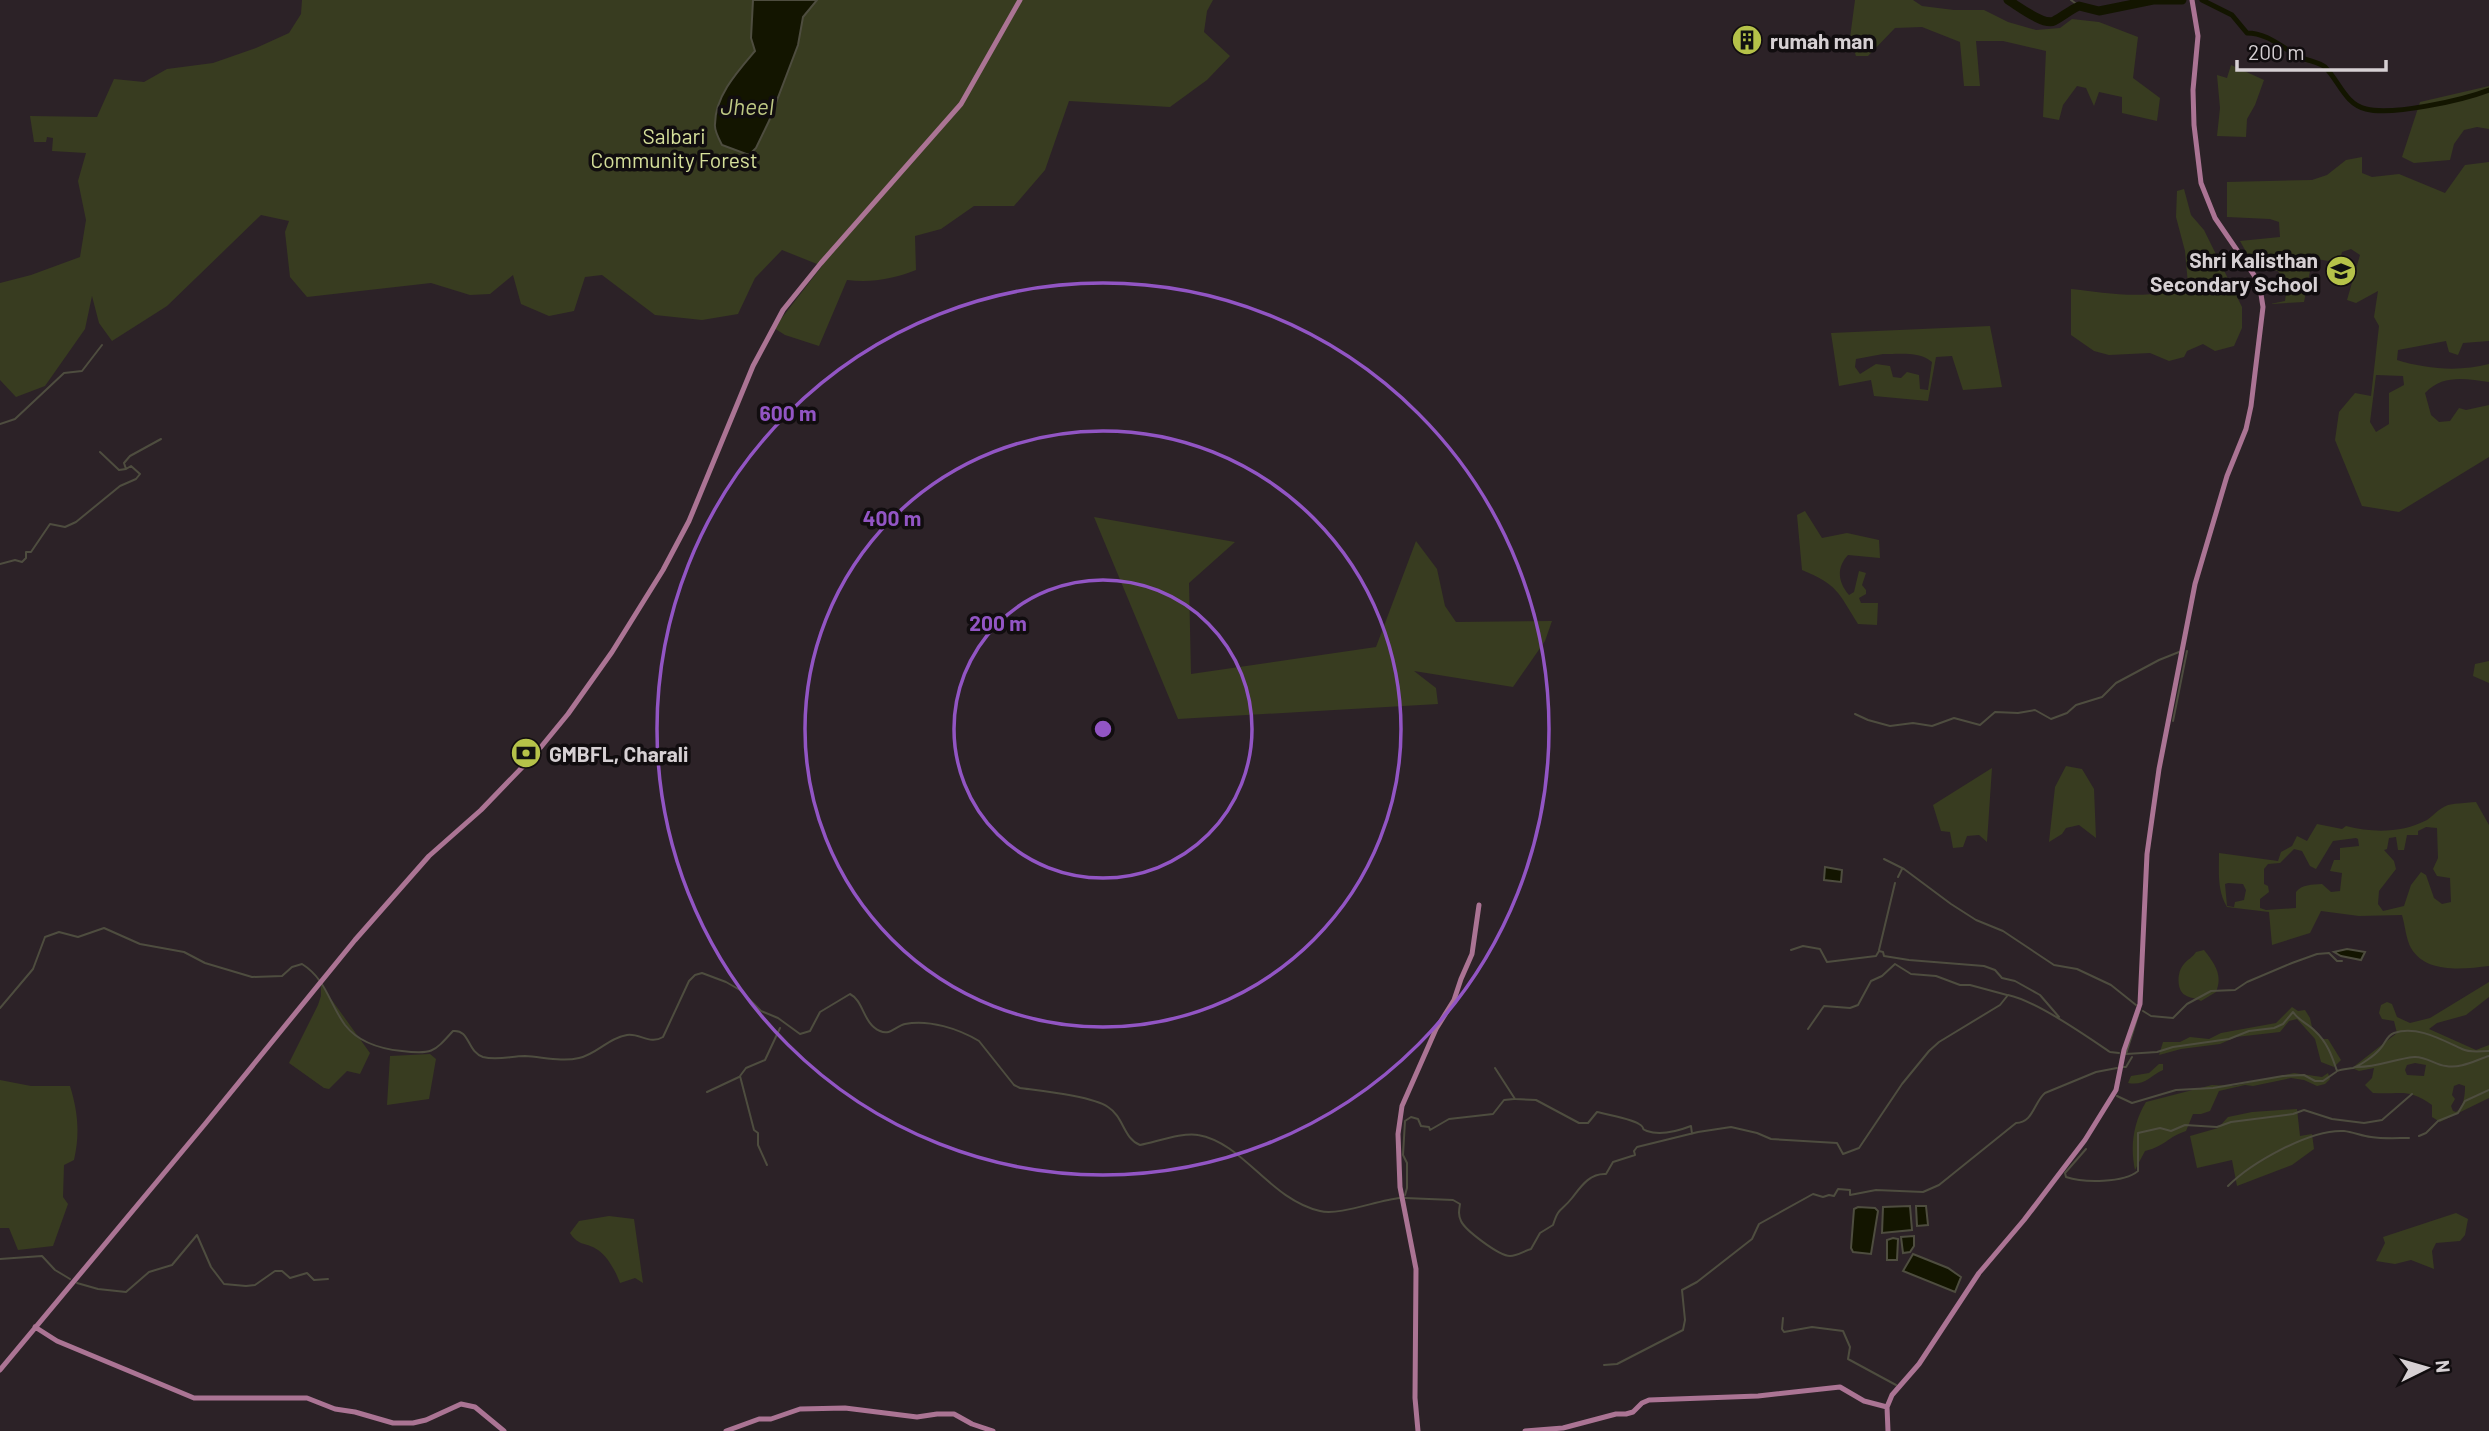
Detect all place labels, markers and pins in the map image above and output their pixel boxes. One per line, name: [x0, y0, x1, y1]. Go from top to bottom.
building icon: rumah man: [1730, 23, 1764, 57]
place label: rumah man: [1770, 28, 1874, 53]
place label: Shri Kalisthan Secondary School: [2150, 247, 2318, 296]
school or university icon: Shri Kalisthan Secondary School: [2324, 254, 2358, 288]
centre of rings: [1091, 717, 1115, 741]
bank icon: GMBFL, Charali: [509, 736, 543, 770]
place label: GMBFL, Charali: [549, 741, 688, 766]

